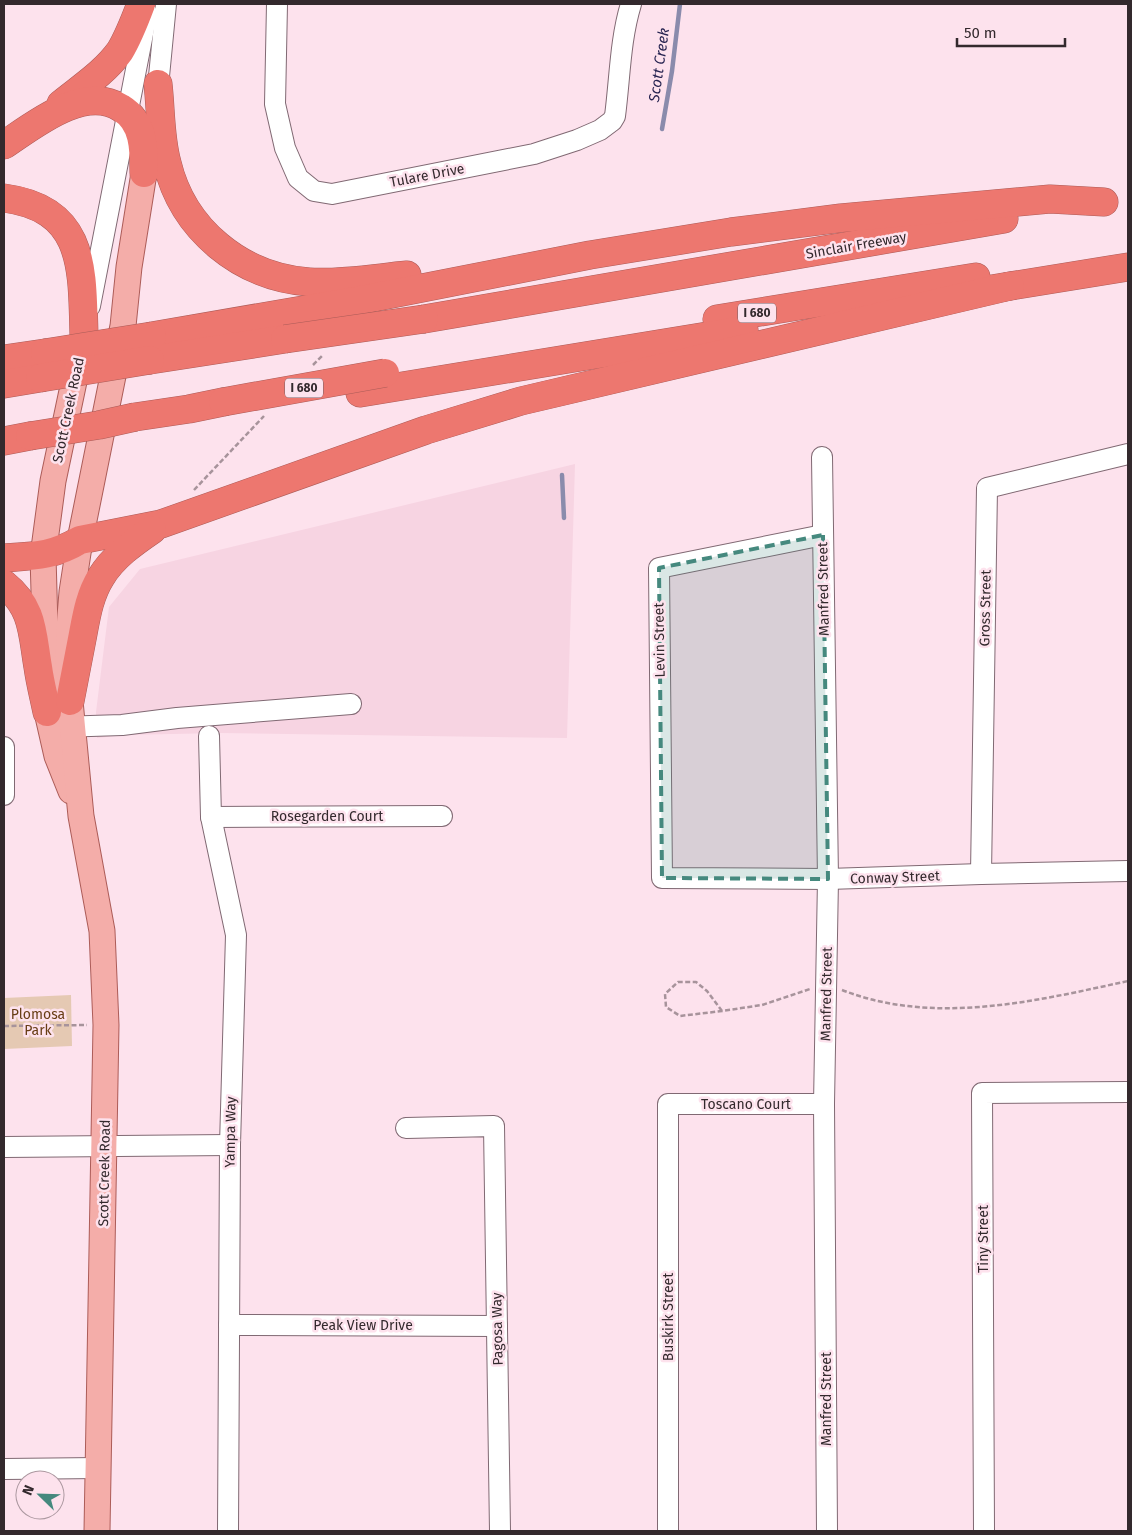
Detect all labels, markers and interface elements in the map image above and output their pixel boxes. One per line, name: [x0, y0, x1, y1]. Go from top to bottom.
scale bar: [957, 15, 1064, 47]
text: 50 m: [964, 24, 997, 42]
water label: Scott Creek: [645, 27, 673, 104]
street label: Tulare Drive: [388, 160, 466, 191]
street label: Sinclair Freeway: [804, 228, 908, 263]
road number: I 680: [738, 304, 776, 322]
street label: Scott Creek Road: [49, 356, 88, 464]
road number: I 680: [285, 378, 323, 398]
street label: Manfred Street: [814, 541, 833, 636]
street label: Gross Street: [976, 569, 995, 646]
street label: Levin Street: [650, 601, 669, 678]
street label: Rosegarden Court: [271, 808, 384, 825]
street label: Conway Street: [850, 867, 941, 888]
street label: Manfred Street: [817, 946, 836, 1041]
park label: Plomosa Park: [11, 1006, 65, 1039]
street label: Yampa Way: [221, 1096, 240, 1168]
street label: Toscano Court: [701, 1096, 792, 1113]
street label: Scott Creek Road: [95, 1119, 114, 1227]
street label: Tiny Street: [975, 1204, 992, 1273]
street label: Buskirk Street: [660, 1272, 677, 1361]
street label: Pagosa Way: [488, 1292, 507, 1366]
street label: Peak View Drive: [313, 1317, 413, 1334]
street label: Manfred Street: [818, 1351, 835, 1446]
north arrow: [15, 1470, 65, 1520]
text: N: [19, 1483, 38, 1498]

